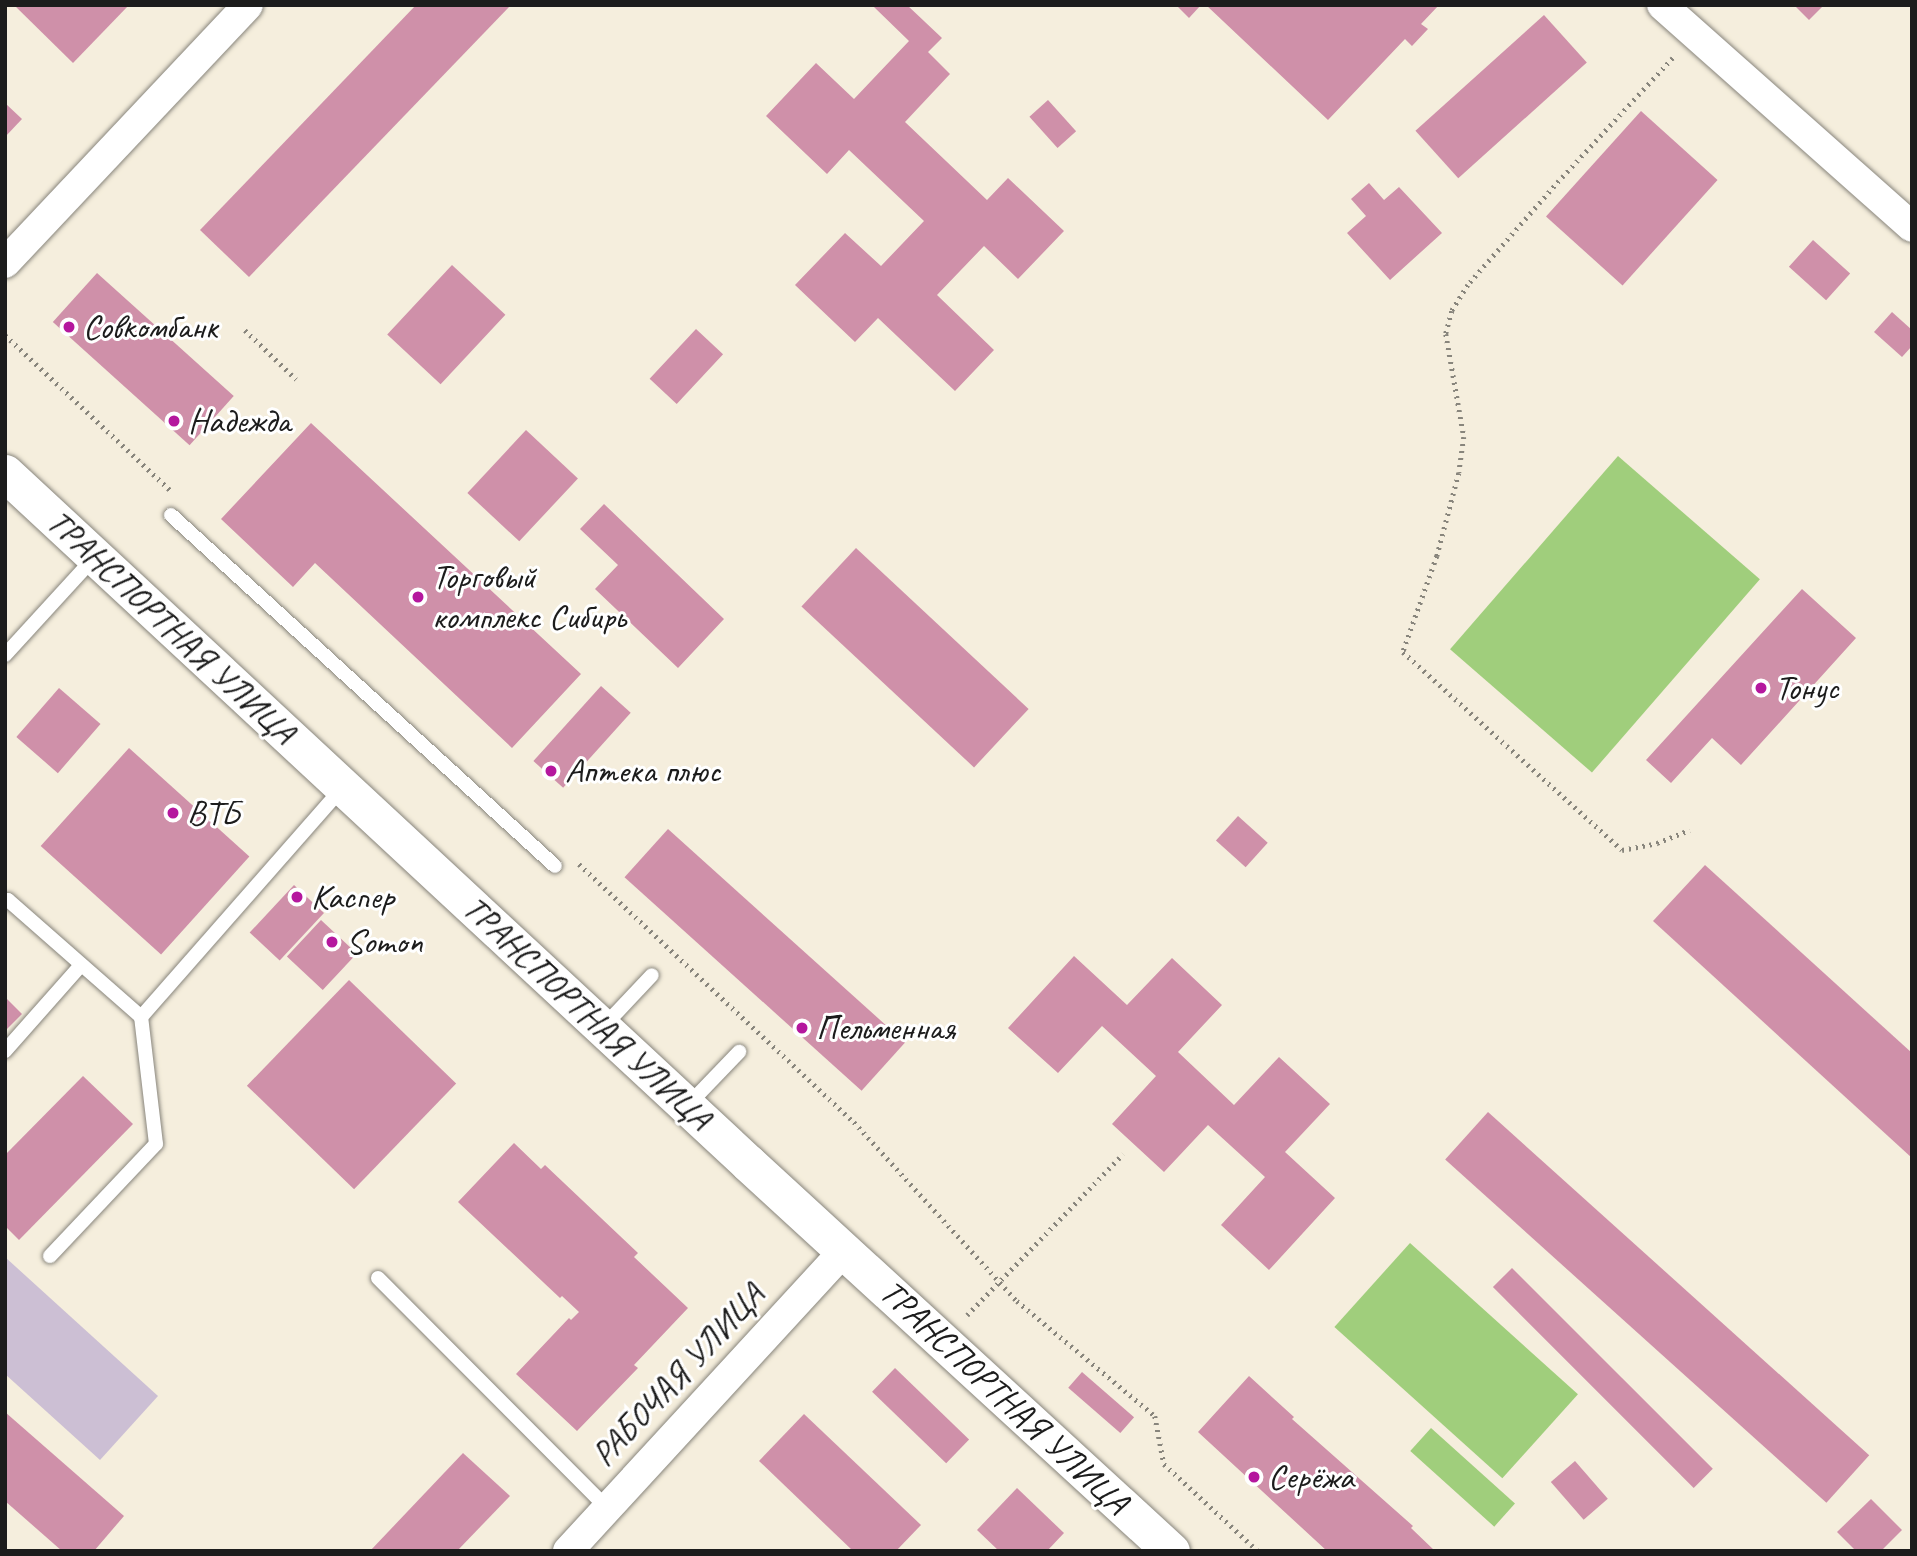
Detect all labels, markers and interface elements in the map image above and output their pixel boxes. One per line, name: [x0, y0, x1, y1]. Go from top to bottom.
place label: Совкомбанк: [83, 306, 217, 348]
marker: Совкомбанк: [61, 319, 77, 335]
place label: Надежда: [188, 400, 290, 442]
marker: Надежда: [166, 413, 182, 429]
street label: ТРАНСПОРТНАЯ УЛИЦА: [38, 501, 304, 753]
place label: Торговый комплекс Сибирь: [432, 556, 628, 638]
marker: Торговый комплекс Сибирь: [410, 589, 426, 605]
place label: Тонус: [1775, 667, 1838, 709]
marker: Тонус: [1753, 680, 1769, 696]
place label: Аптека плюс: [565, 750, 719, 792]
marker: Аптека плюс: [543, 763, 559, 779]
place label: ВТБ: [187, 792, 239, 834]
marker: ВТБ: [165, 805, 181, 821]
place label: Каспер: [311, 876, 394, 918]
street label: ТРАНСПОРТНАЯ УЛИЦА: [454, 887, 720, 1139]
marker: Каспер: [289, 889, 305, 905]
place label: Somon: [346, 921, 423, 963]
marker: Somon: [324, 934, 340, 950]
place label: Пельменная: [816, 1007, 955, 1049]
marker: Пельменная: [794, 1020, 810, 1036]
street label: ТРАНСПОРТНАЯ УЛИЦА: [871, 1271, 1137, 1523]
street label: РАБОЧАЯ УЛИЦА: [583, 1275, 773, 1475]
place label: Серёжа: [1268, 1456, 1354, 1498]
marker: Серёжа: [1246, 1469, 1262, 1485]

